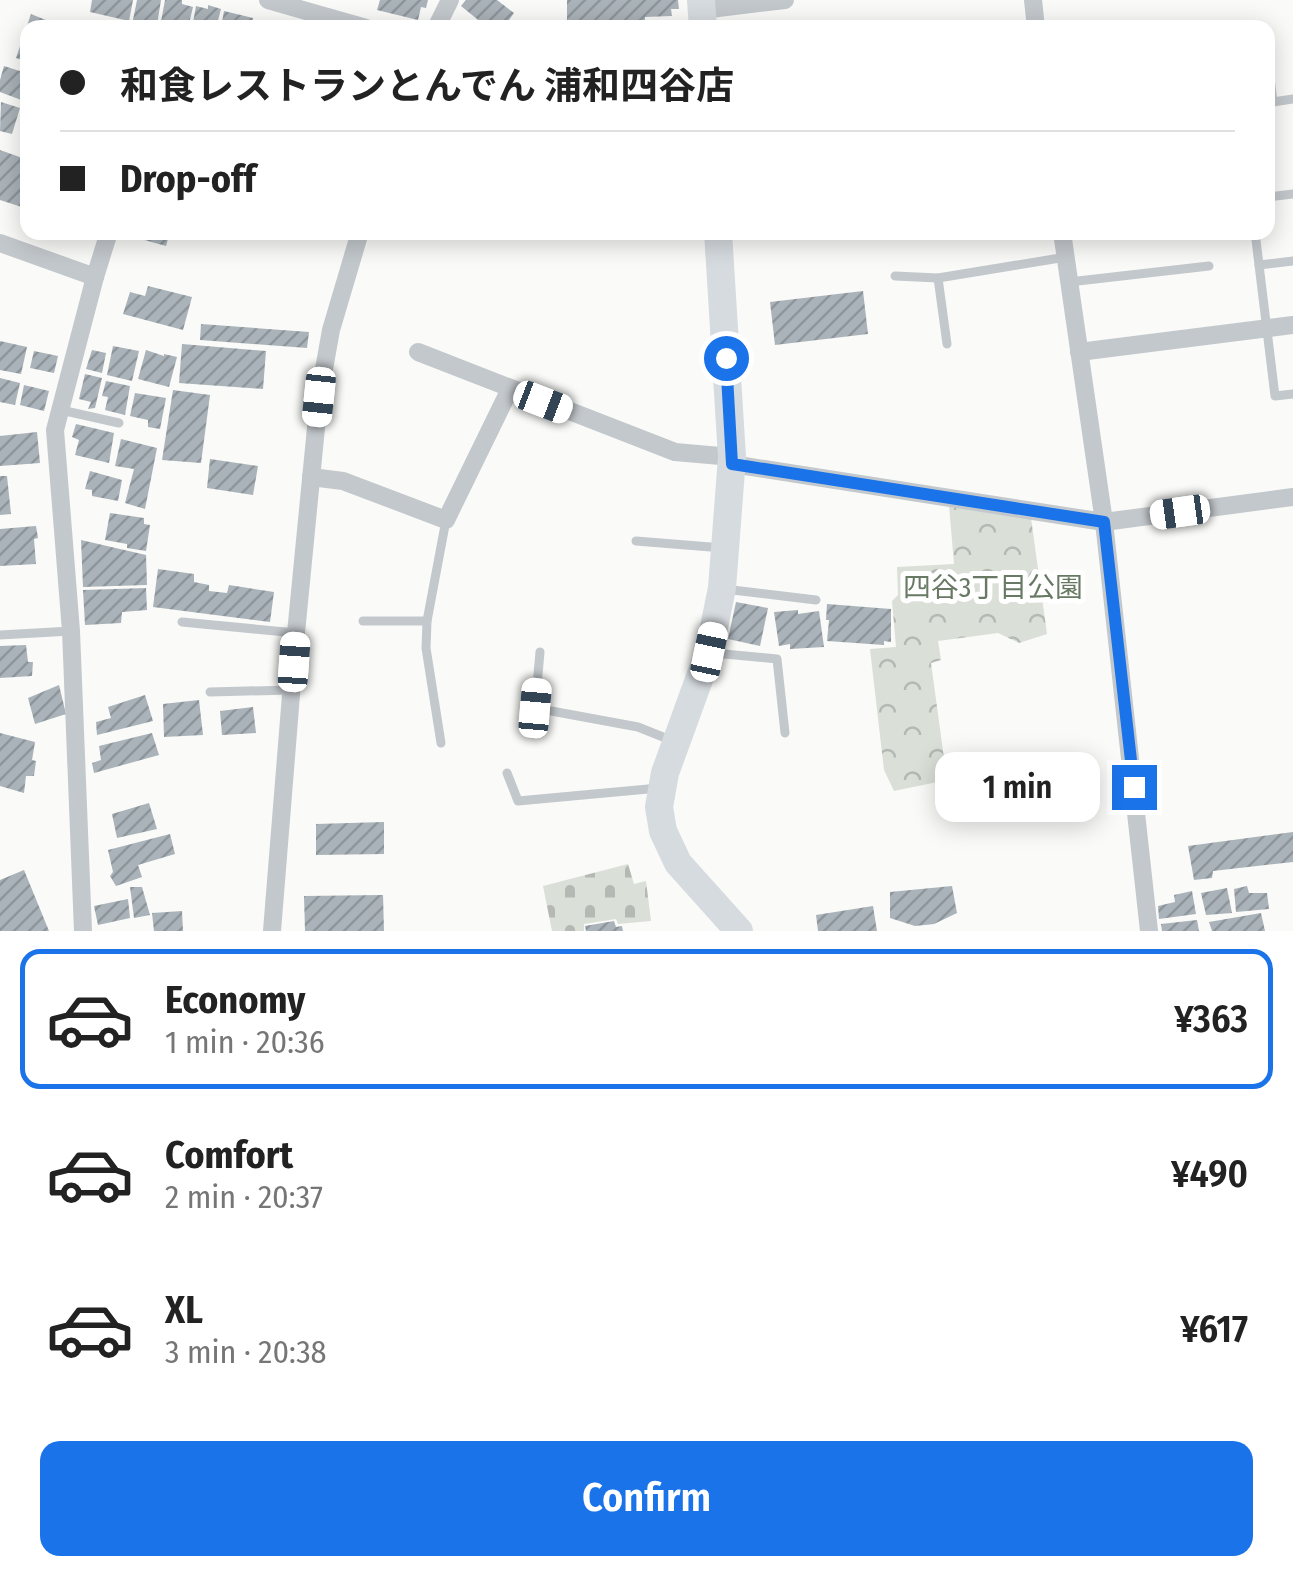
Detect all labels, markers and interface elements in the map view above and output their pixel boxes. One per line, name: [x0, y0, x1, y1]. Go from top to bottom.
text: 和食レストランとんでん 浦和四谷店: [120, 63, 734, 109]
text: Drop-off: [120, 156, 256, 202]
route start: [704, 336, 749, 381]
car: [301, 366, 337, 428]
car: [510, 377, 576, 427]
car: [1148, 493, 1212, 531]
park label: 四谷3丁目公園: [903, 571, 1083, 604]
car: [688, 620, 730, 684]
car: [277, 631, 311, 693]
car: [517, 677, 553, 739]
callout: 1 min: [934, 752, 1099, 822]
route end: [1112, 765, 1157, 810]
text: 1 min: [983, 768, 1052, 806]
icon: car: [45, 974, 135, 1064]
text: Economy: [165, 977, 305, 1023]
text: ¥363: [1174, 996, 1248, 1042]
text: 1 min · 20:36: [165, 1023, 325, 1061]
icon: car: [45, 1129, 135, 1219]
text: Comfort: [165, 1132, 293, 1178]
text: ¥490: [1171, 1151, 1248, 1197]
text: 2 min · 20:37: [165, 1178, 323, 1216]
icon: car: [45, 1284, 135, 1374]
text: XL: [165, 1287, 203, 1333]
text: ¥617: [1180, 1306, 1248, 1352]
text: 3 min · 20:38: [165, 1333, 327, 1371]
button: Confirm: [40, 1441, 1253, 1556]

